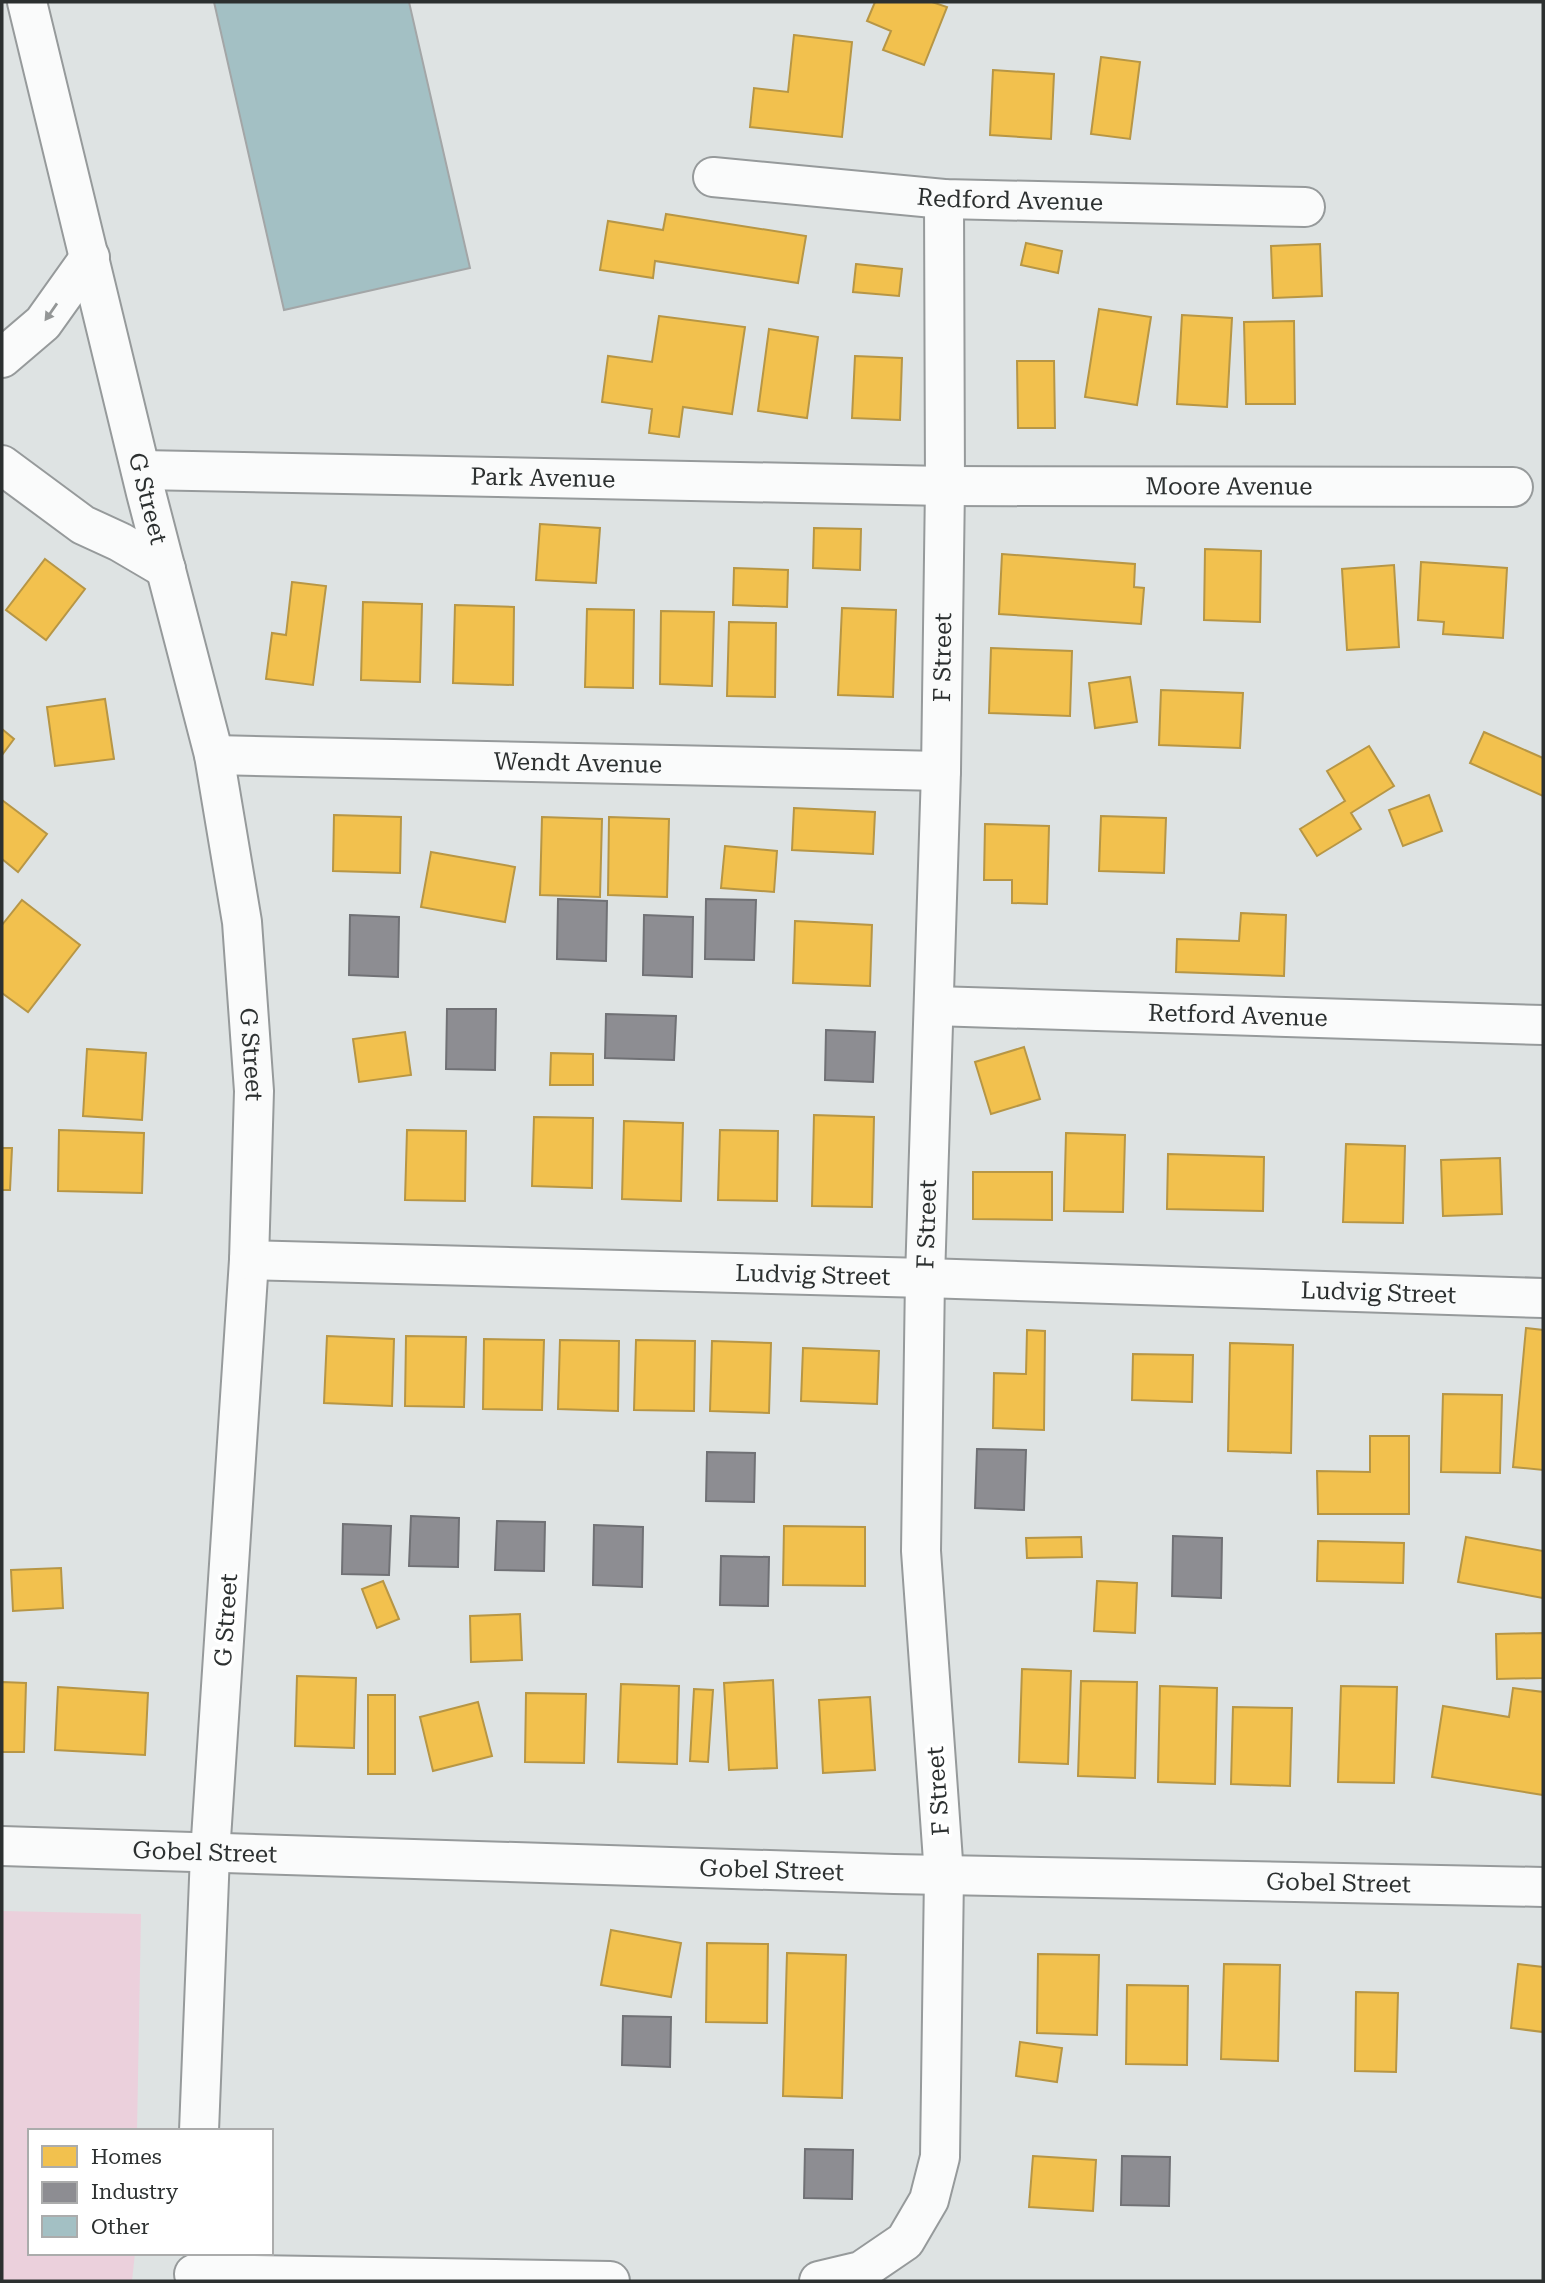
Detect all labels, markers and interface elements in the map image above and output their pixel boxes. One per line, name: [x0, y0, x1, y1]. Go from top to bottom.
street label: Redford Avenue: [916, 182, 1103, 217]
one-way arrow: [44, 303, 58, 321]
street label: G Street: [123, 450, 173, 547]
street label: Park Avenue: [470, 463, 616, 493]
street label: Moore Avenue: [1145, 472, 1312, 501]
street label: F Street: [928, 613, 957, 702]
street label: Wendt Avenue: [493, 747, 662, 779]
street label: Retford Avenue: [1148, 999, 1328, 1032]
street label: G Street: [234, 1007, 268, 1102]
street label: F Street: [911, 1179, 942, 1269]
street label: Ludvig Street: [735, 1259, 891, 1291]
street label: Ludvig Street: [1300, 1276, 1457, 1309]
street label: G Street: [209, 1572, 243, 1668]
street label: F Street: [921, 1745, 955, 1837]
street label: Gobel Street: [132, 1836, 278, 1869]
street label: Gobel Street: [699, 1854, 844, 1886]
street label: Gobel Street: [1266, 1867, 1411, 1898]
legend: [28, 2129, 273, 2255]
text: Homes: [91, 2145, 162, 2169]
text: Industry: [91, 2180, 179, 2204]
text: Other: [91, 2215, 150, 2239]

